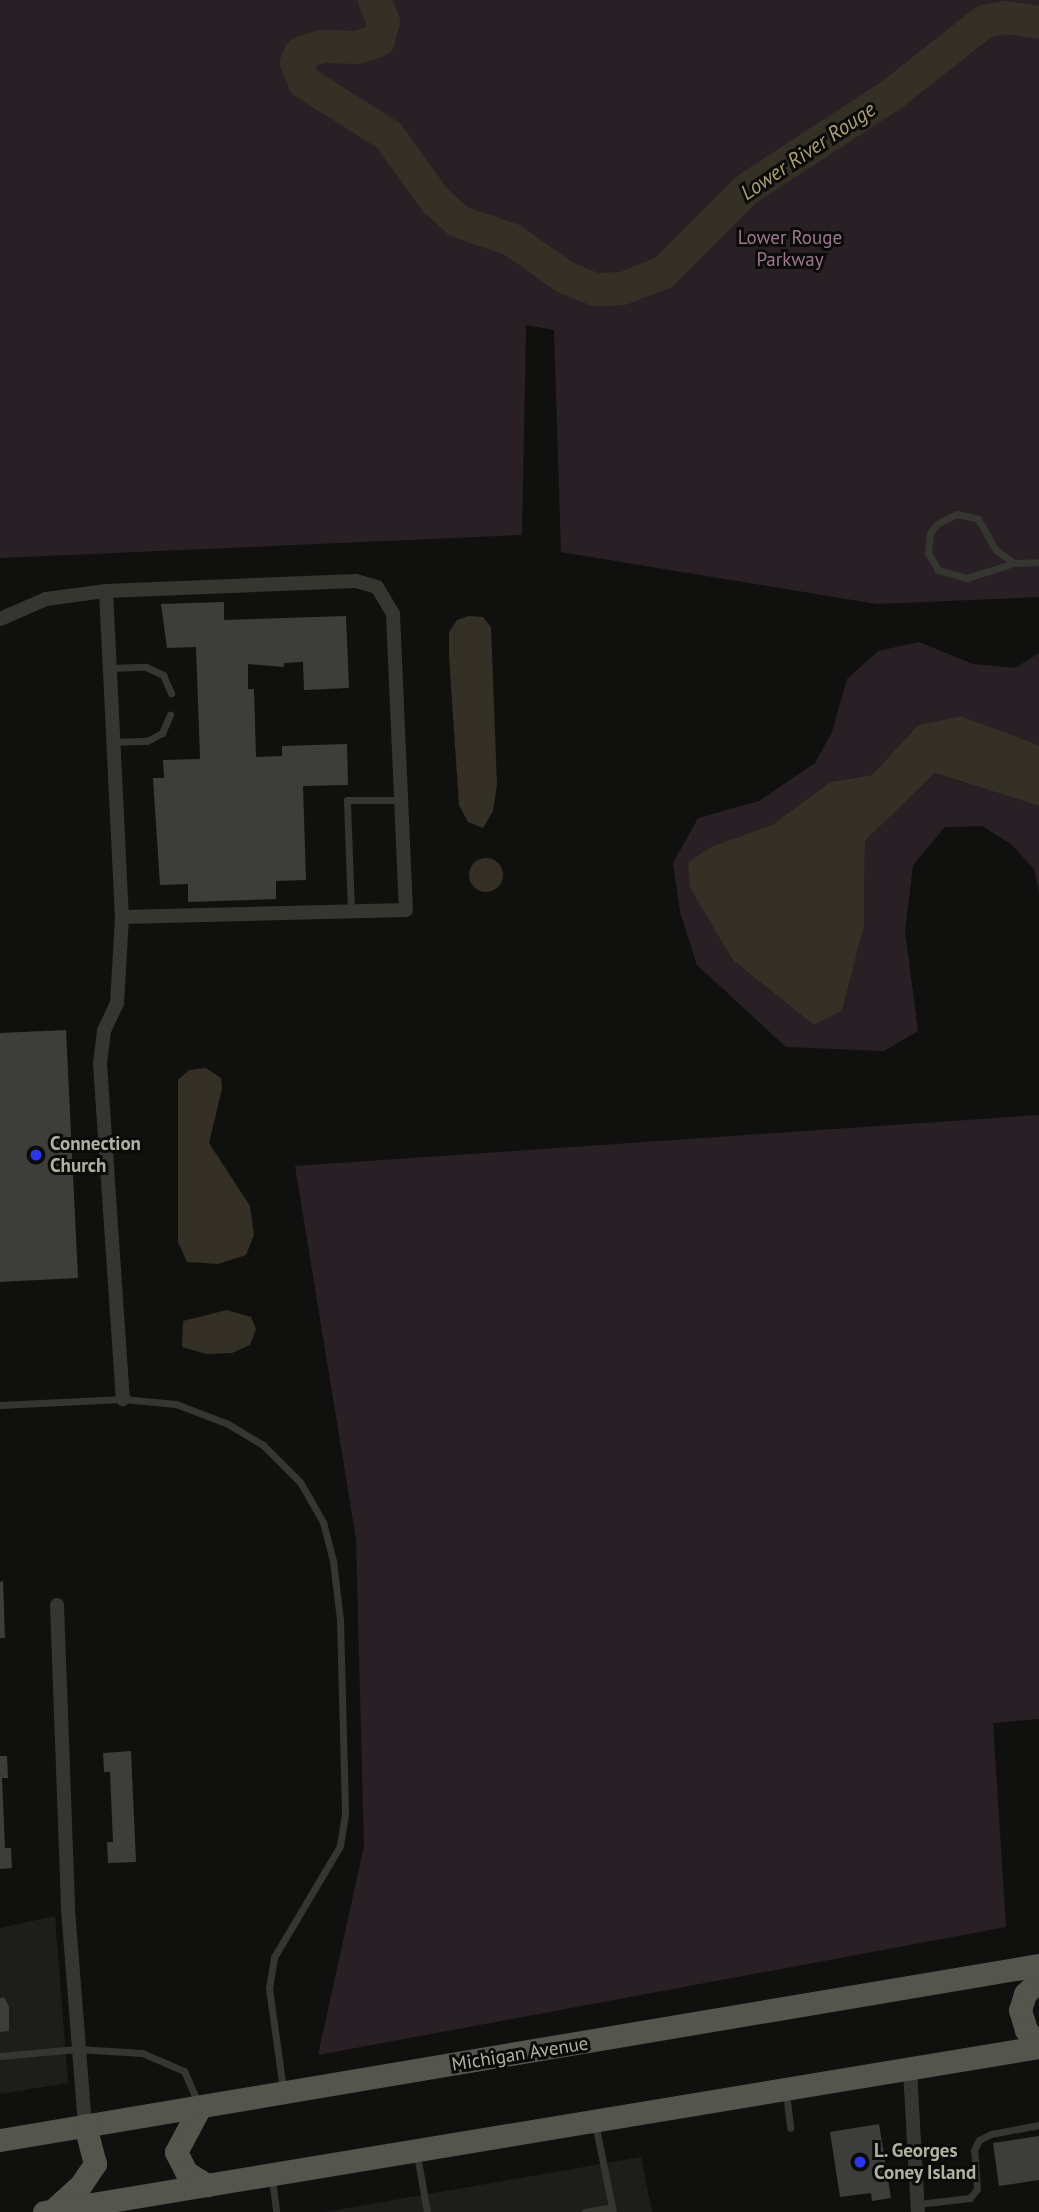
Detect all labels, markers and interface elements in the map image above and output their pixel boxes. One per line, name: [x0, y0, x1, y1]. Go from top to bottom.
water label: Lower River Rouge: [736, 97, 880, 205]
park label: Lower Rouge Parkway: [738, 227, 842, 271]
place label: Connection Church: [50, 1133, 141, 1177]
marker: Connection Church: [28, 1147, 44, 1163]
street label: Michigan Avenue: [450, 2032, 590, 2076]
place label: L. Georges Coney Island: [874, 2140, 977, 2184]
marker: L. Georges Coney Island: [852, 2154, 868, 2170]

